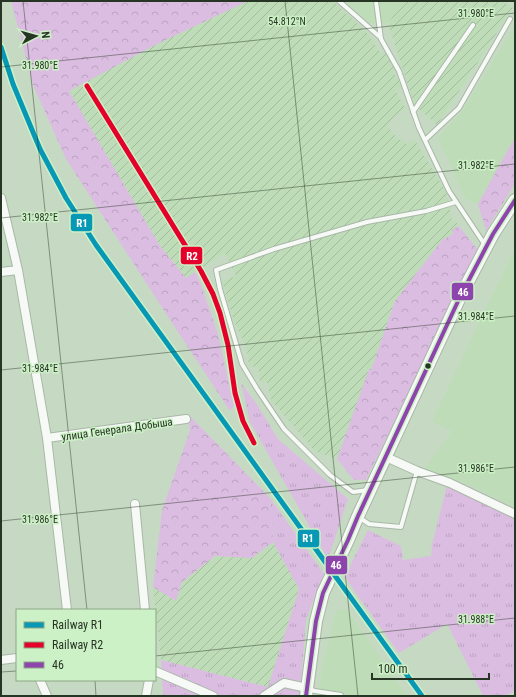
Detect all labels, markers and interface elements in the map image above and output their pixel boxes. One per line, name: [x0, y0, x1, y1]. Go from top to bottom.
text: 31.980°E: [458, 8, 494, 19]
north arrow: [16, 16, 56, 56]
text: 54.812°N: [268, 16, 306, 27]
text: N: [39, 31, 52, 39]
text: 31.980°E: [22, 60, 58, 71]
text: 31.982°E: [458, 160, 494, 171]
text: 31.982°E: [22, 212, 58, 223]
line badge: R1: [70, 213, 93, 232]
text: R1: [76, 217, 88, 230]
line badge: R2: [180, 246, 203, 265]
text: R2: [186, 250, 198, 263]
line badge: 46: [451, 282, 474, 301]
text: 46: [457, 286, 469, 299]
text: 31.984°E: [458, 311, 494, 322]
unlabelled marker: [423, 361, 433, 371]
text: 31.984°E: [22, 363, 58, 374]
street label: улица Генерала Добыша: [61, 415, 173, 444]
text: 31.986°E: [458, 463, 494, 474]
text: 31.986°E: [22, 514, 58, 525]
line badge: R1: [297, 529, 320, 548]
text: R1: [302, 532, 314, 545]
line badge: 46: [325, 555, 348, 575]
text: 46: [330, 559, 342, 572]
legend: [16, 609, 156, 681]
text: 31.988°E: [458, 614, 494, 625]
text: Railway R1: [52, 618, 103, 632]
text: Railway R2: [52, 638, 103, 652]
scale bar: [372, 655, 489, 681]
text: 46: [52, 658, 64, 672]
text: 100 m: [378, 662, 408, 676]

